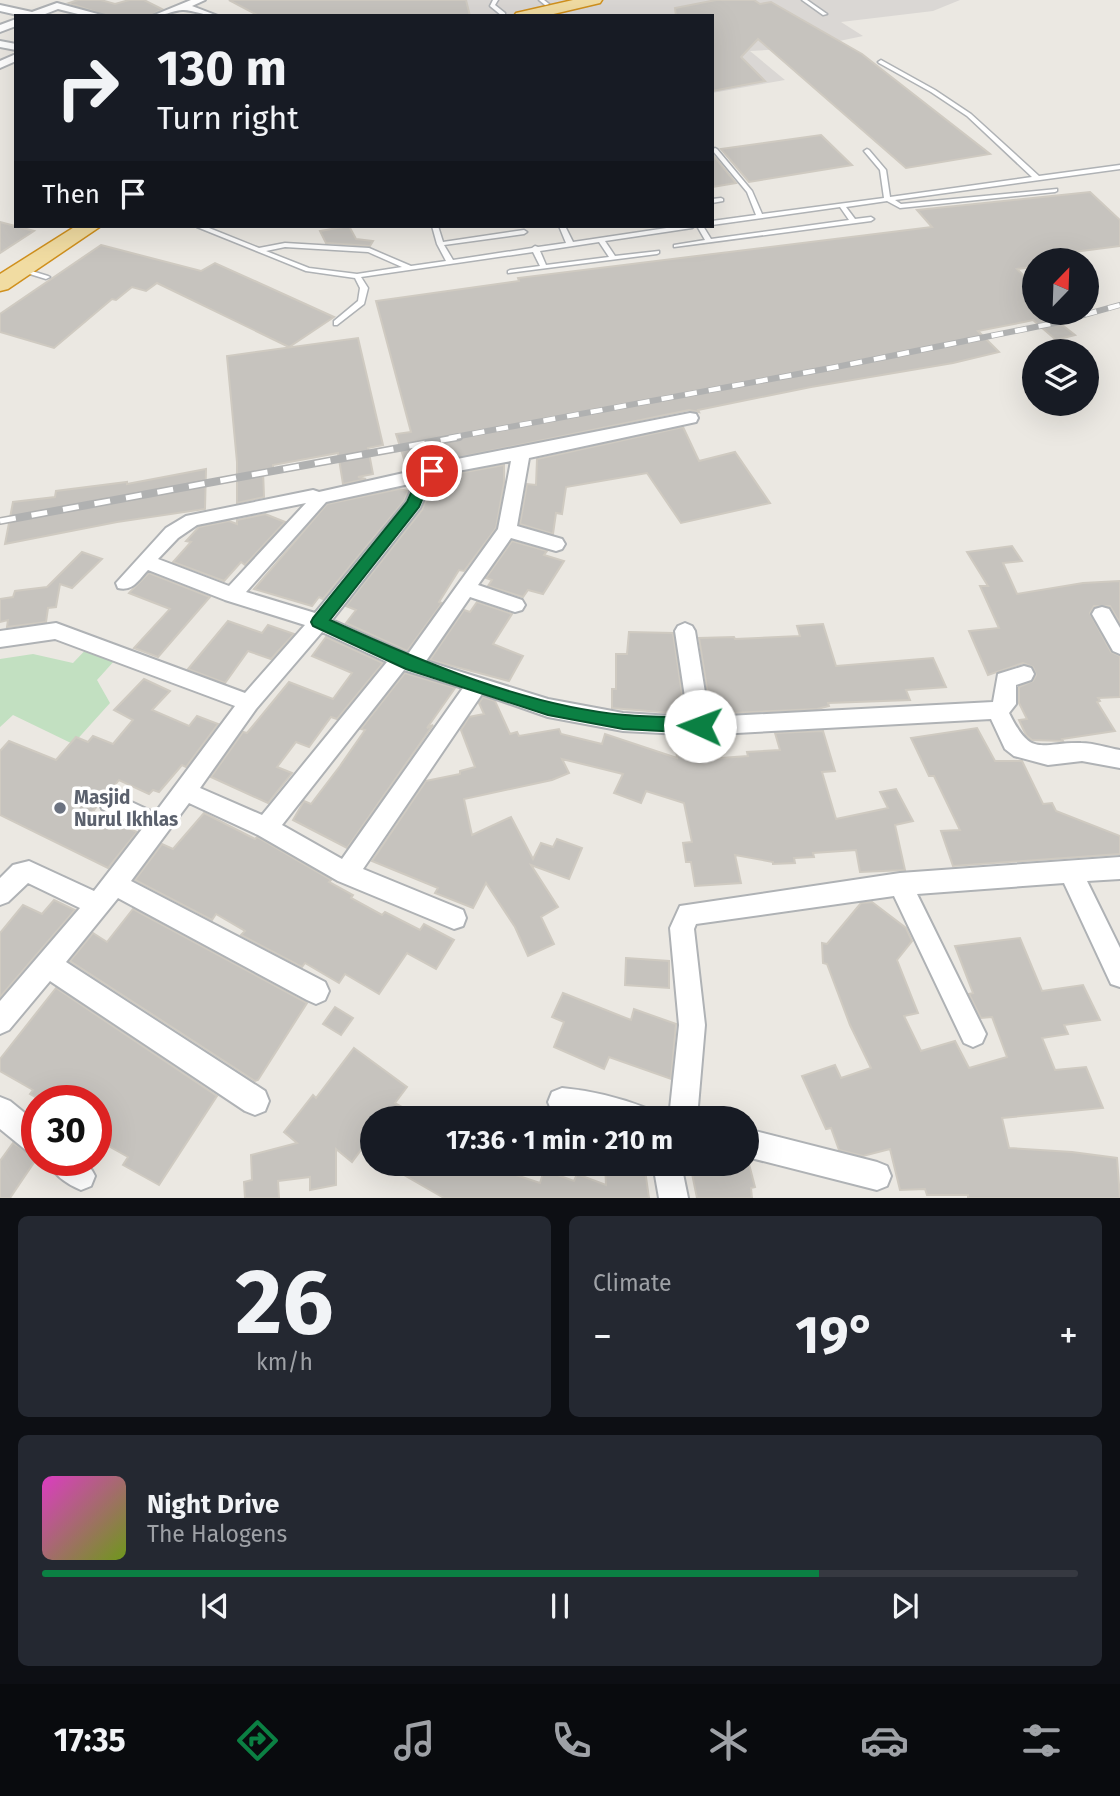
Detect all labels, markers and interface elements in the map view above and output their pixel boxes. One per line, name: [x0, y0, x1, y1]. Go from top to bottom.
text: 130 m: [157, 39, 287, 98]
icon: right: [42, 42, 133, 133]
text: Turn right: [157, 99, 299, 137]
icon: arrive: [114, 175, 152, 213]
text: Then: [42, 179, 100, 210]
north arrow: [1022, 248, 1099, 326]
map controls: [1022, 248, 1099, 416]
button: layers: [1022, 339, 1099, 416]
pin: [402, 441, 462, 501]
icon: arrive: [413, 452, 451, 490]
position arrow: [663, 689, 737, 763]
place label: Masjid Nurul Ikhlas: [74, 786, 178, 831]
marker: Masjid Nurul Ikhlas: [52, 800, 68, 816]
speed limit sign: 30: [21, 1085, 112, 1176]
text: 17:36 · 1 min · 210 m: [446, 1125, 673, 1156]
text: 26: [235, 1248, 334, 1357]
text: Climate: [593, 1269, 672, 1297]
text: 19°: [795, 1304, 876, 1367]
text: −: [593, 1313, 612, 1359]
text: +: [1059, 1313, 1078, 1359]
text: km/h: [256, 1348, 313, 1376]
text: Night Drive: [147, 1489, 279, 1520]
text: The Halogens: [147, 1520, 287, 1548]
icon: previous: [196, 1587, 234, 1625]
icon: pause: [541, 1587, 579, 1625]
icon: next: [886, 1587, 924, 1625]
icon: directions: [233, 1716, 282, 1765]
icon: music: [390, 1716, 439, 1765]
icon: phone: [547, 1716, 596, 1765]
icon: climate: [704, 1716, 753, 1765]
icon: car: [860, 1716, 909, 1765]
icon: filters: [1017, 1716, 1066, 1765]
text: 17:35: [54, 1721, 126, 1759]

